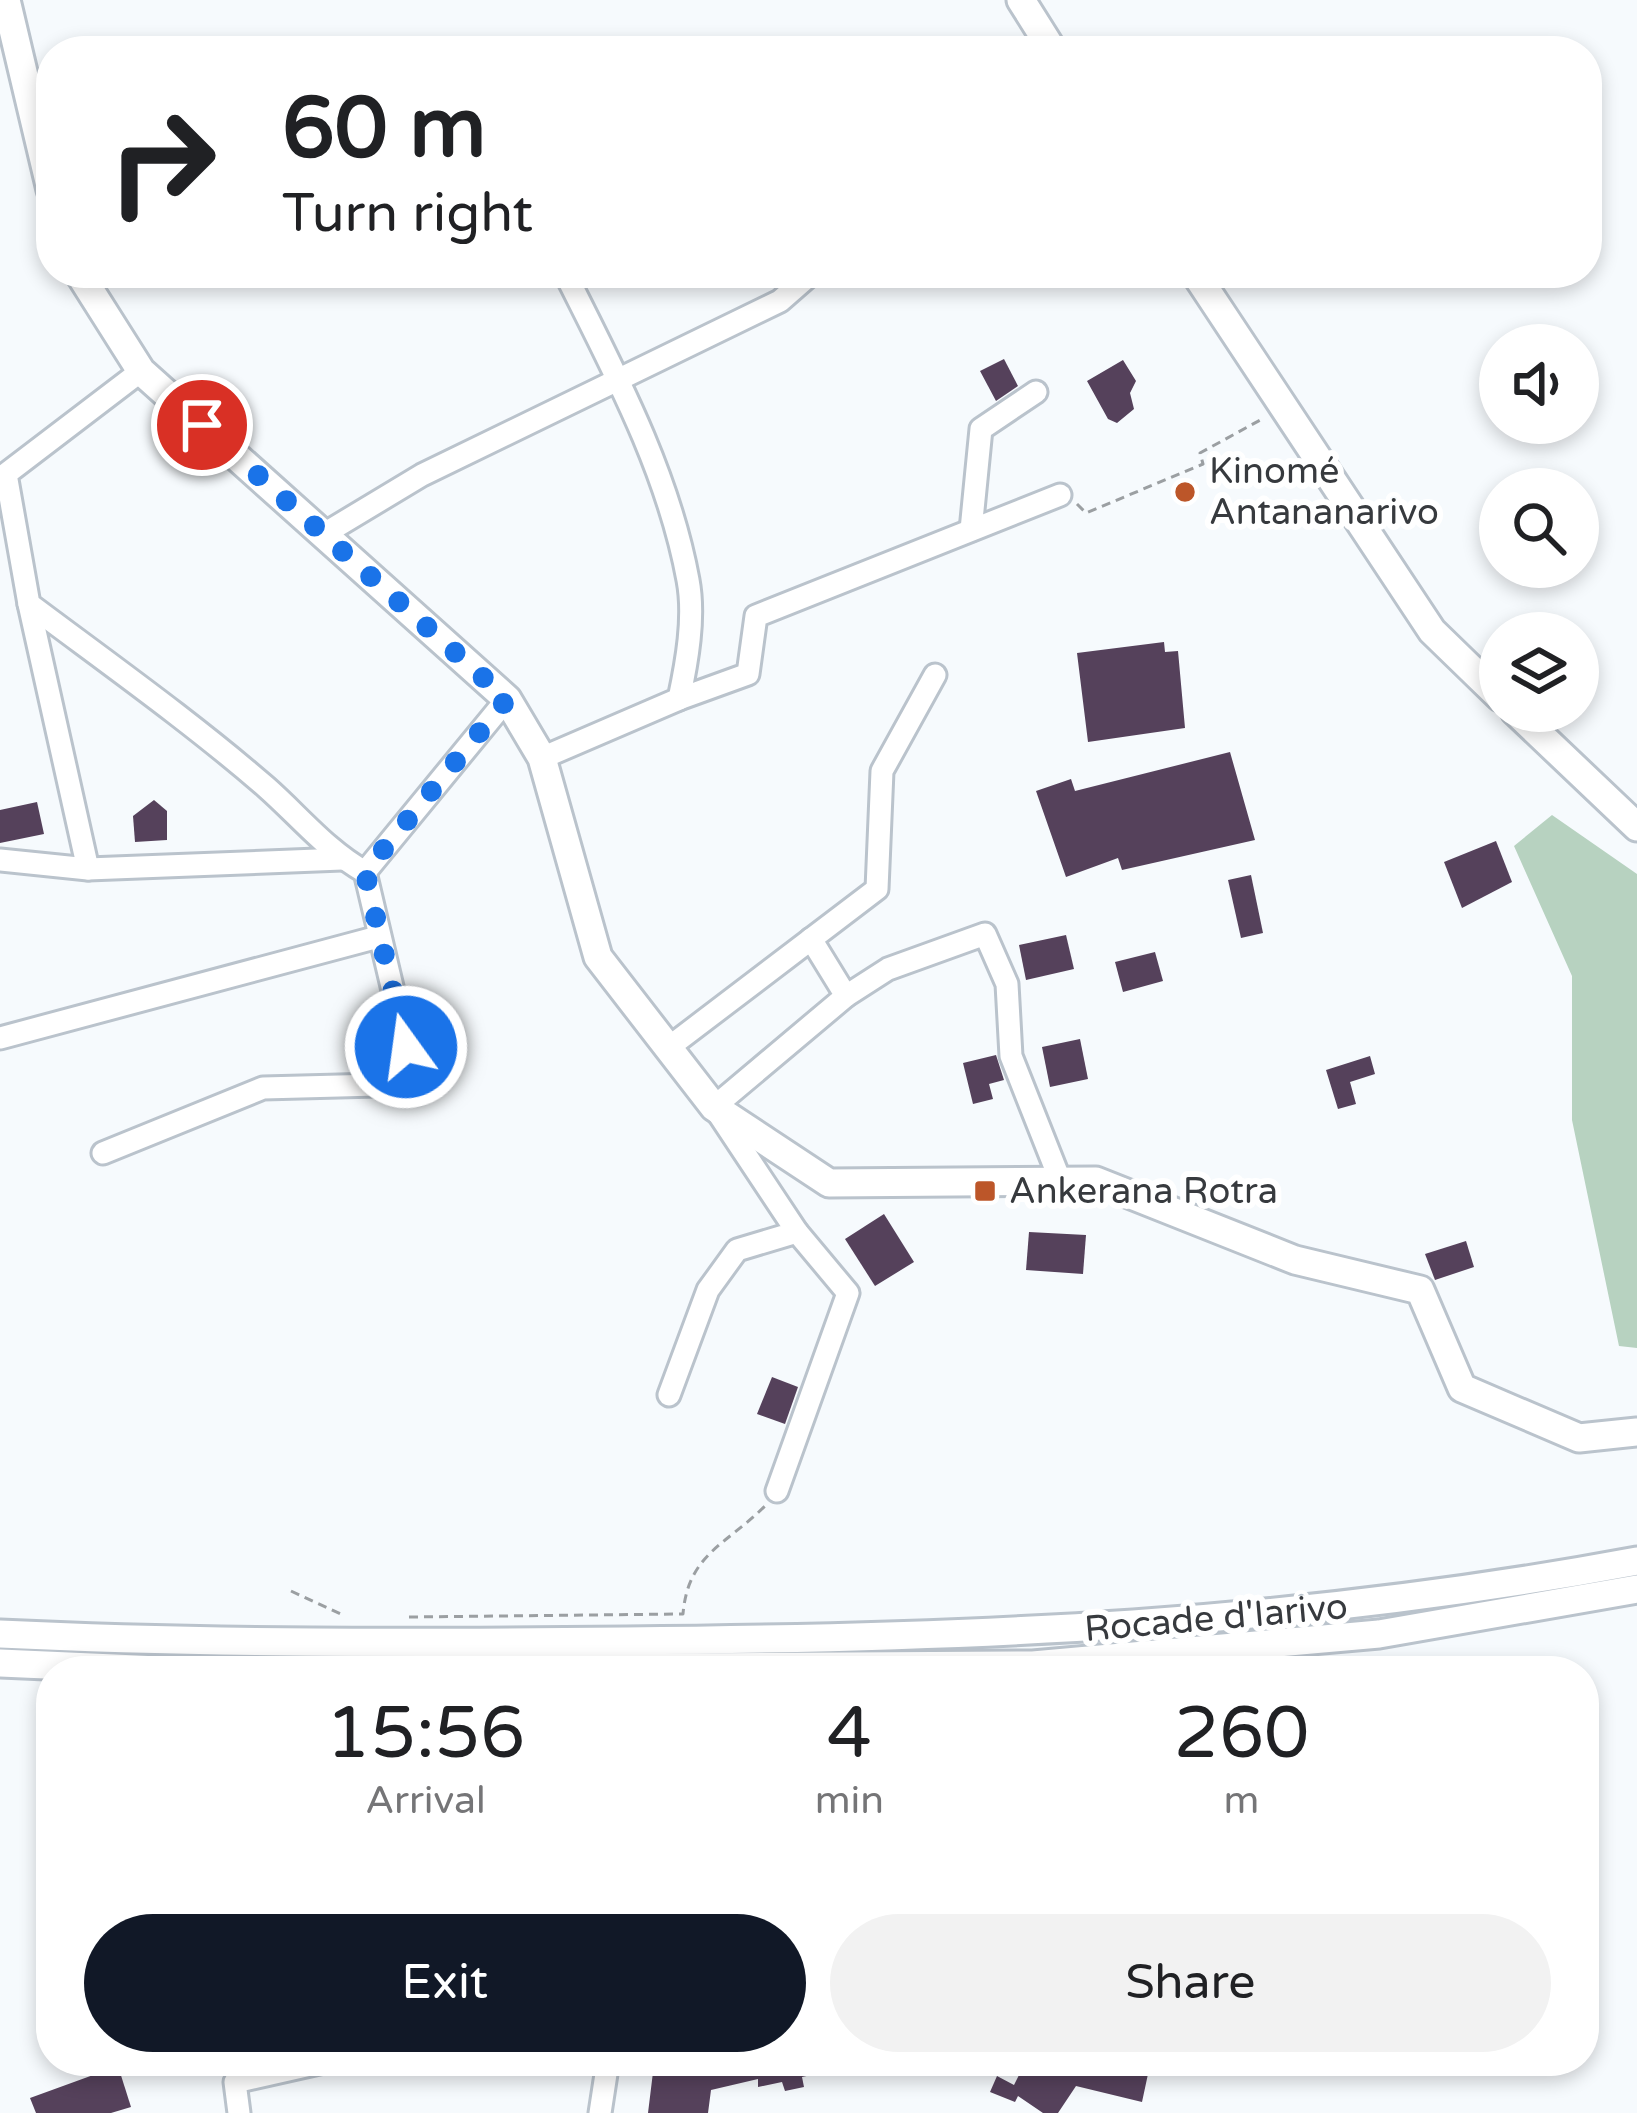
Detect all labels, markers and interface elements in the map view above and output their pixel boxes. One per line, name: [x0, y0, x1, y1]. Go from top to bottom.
text: 60 m: [282, 79, 486, 180]
icon: right: [84, 84, 240, 240]
text: Turn right: [282, 181, 533, 246]
map controls: [1479, 324, 1599, 732]
button: sound: [1479, 324, 1599, 444]
pin: [151, 374, 253, 476]
icon: arrive: [169, 392, 235, 458]
place label: Kinomé Antananarivo: [1209, 450, 1439, 534]
button: search: [1479, 468, 1599, 588]
marker: Kinomé Antananarivo: [1172, 479, 1198, 505]
button: layers: [1479, 612, 1599, 732]
position arrow: [343, 984, 469, 1110]
place label: Ankerana Rotra: [1009, 1170, 1278, 1213]
marker: Ankerana Rotra: [972, 1178, 998, 1204]
street label: Rocade d'Iarivo: [1083, 1585, 1349, 1651]
text: 15:56: [326, 1691, 525, 1778]
text: 4: [827, 1691, 872, 1778]
text: 260: [1174, 1691, 1309, 1778]
text: Arrival: [365, 1777, 486, 1824]
text: min: [815, 1777, 884, 1824]
text: m: [1224, 1777, 1259, 1824]
button: Exit: [84, 1914, 806, 2052]
button: Share: [830, 1914, 1551, 2052]

